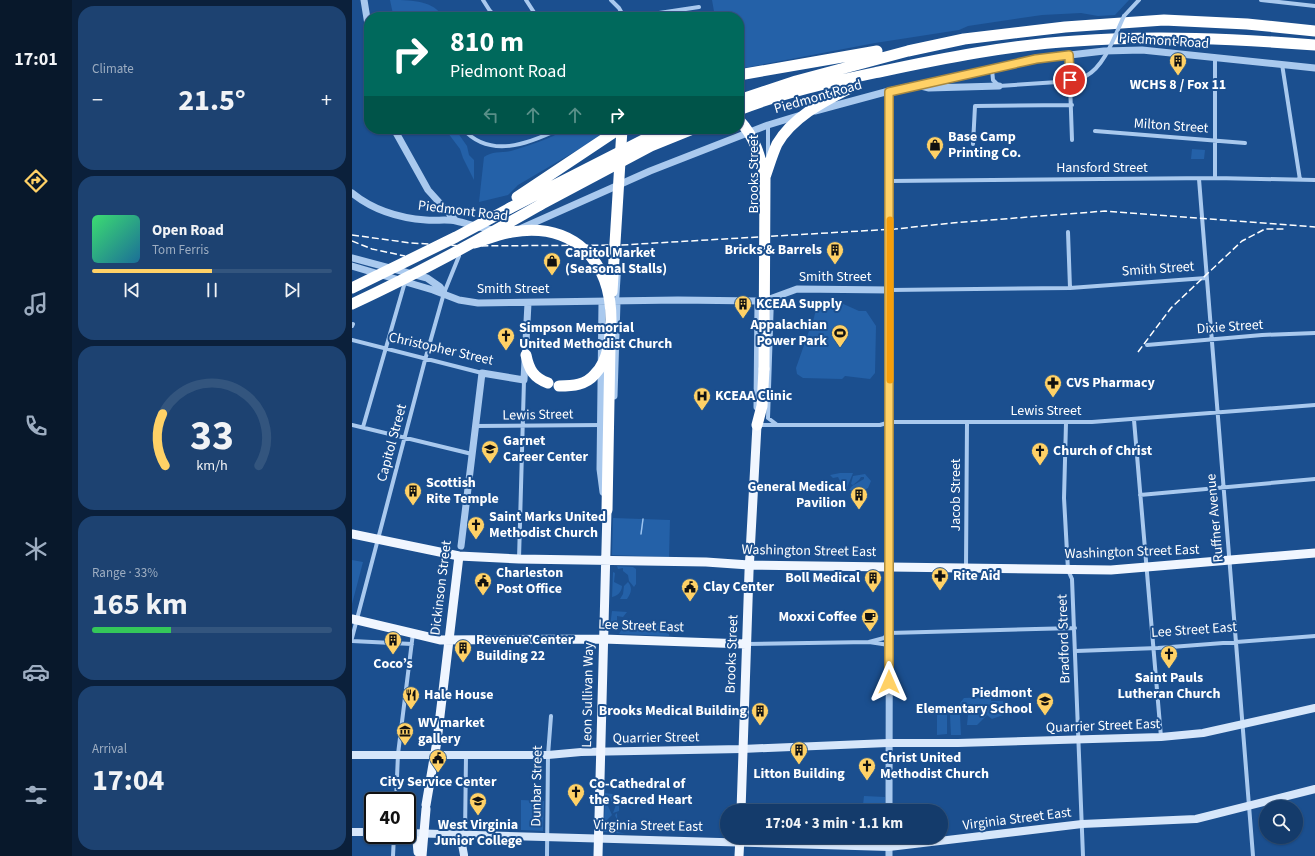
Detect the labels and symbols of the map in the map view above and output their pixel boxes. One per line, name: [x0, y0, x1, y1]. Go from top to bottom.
street label: Piedmont Road: [1118, 28, 1210, 54]
building icon: WCHS 8 / Fox 11: [1168, 51, 1188, 76]
pin: [1053, 63, 1087, 97]
street label: Piedmont Road: [772, 75, 864, 119]
place label: WCHS 8 / Fox 11: [1130, 75, 1226, 95]
street label: Milton Street: [1133, 113, 1209, 139]
place label: Base Camp Printing Co.: [948, 127, 1021, 163]
street label: Brooks Street: [744, 134, 764, 213]
shop icon: Base Camp Printing Co.: [925, 135, 945, 160]
street label: Hansford Street: [1056, 158, 1148, 178]
street label: Piedmont Road: [417, 196, 509, 226]
place label: Bricks & Barrels: [724, 240, 822, 260]
building icon: Bricks & Barrels: [825, 240, 845, 265]
place label: Capitol Market (Seasonal Stalls): [565, 243, 667, 279]
shop icon: Capitol Market (Seasonal Stalls): [542, 251, 562, 276]
street label: Smith Street: [1121, 256, 1195, 282]
street label: Smith Street: [799, 267, 872, 287]
street label: Smith Street: [477, 279, 550, 299]
building icon: KCEAA Supply: [733, 294, 753, 319]
place label: KCEAA Supply: [756, 294, 843, 314]
place label: Appalachian Power Park: [750, 315, 827, 351]
street label: Dixie Street: [1196, 315, 1264, 339]
place label: Simpson Memorial United Methodist Church: [519, 318, 672, 354]
sports icon: Appalachian Power Park: [830, 323, 850, 348]
church icon: Simpson Memorial United Methodist Church: [496, 326, 516, 351]
street label: Christopher Street: [387, 327, 495, 371]
pharmacy icon: CVS Pharmacy: [1043, 373, 1063, 398]
place label: CVS Pharmacy: [1066, 373, 1156, 393]
hospital icon: KCEAA Clinic: [692, 386, 712, 411]
place label: KCEAA Clinic: [715, 386, 793, 406]
street label: Lewis Street: [1011, 401, 1082, 421]
street label: Capitol Street: [372, 402, 412, 484]
street label: Lewis Street: [502, 404, 574, 426]
place label: Garnet Career Center: [503, 431, 589, 467]
school or university icon: Garnet Career Center: [480, 439, 500, 464]
church icon: Church of Christ: [1030, 441, 1050, 466]
place label: Church of Christ: [1053, 441, 1153, 461]
street label: Jacob Street: [946, 458, 966, 532]
place label: Scottish Rite Temple: [426, 473, 499, 509]
street label: Ruffner Avenue: [1201, 473, 1229, 563]
place label: General Medical Pavilion: [748, 477, 846, 513]
building icon: Scottish Rite Temple: [403, 481, 423, 506]
building icon: General Medical Pavilion: [849, 485, 869, 510]
place label: Saint Marks United Methodist Church: [489, 507, 606, 543]
church icon: Saint Marks United Methodist Church: [466, 515, 486, 540]
street label: Dickinson Street: [425, 539, 457, 637]
street label: Washington Street East: [741, 540, 877, 562]
street label: Washington Street East: [1064, 540, 1200, 564]
place label: Charleston Post Office: [496, 563, 563, 599]
pharmacy icon: Rite Aid: [930, 566, 950, 591]
place label: Rite Aid: [953, 566, 1001, 586]
place label: Boll Medical: [785, 568, 860, 588]
building icon: Boll Medical: [863, 568, 883, 593]
public building icon: Charleston Post Office: [473, 571, 493, 596]
public building icon: Clay Center: [680, 577, 700, 602]
place label: Clay Center: [703, 577, 774, 597]
street label: Bradford Street: [1052, 594, 1076, 684]
place label: Moxxi Coffee: [778, 607, 857, 627]
cafe icon: Moxxi Coffee: [860, 607, 880, 632]
street label: Brooks Street: [721, 614, 743, 694]
street label: Lee Street East: [598, 615, 685, 638]
street label: Lee Street East: [1150, 617, 1238, 643]
building icon: Coco’s: [383, 630, 403, 655]
place label: Revenue Center Building 22: [476, 630, 574, 666]
building icon: Revenue Center Building 22: [453, 638, 473, 663]
street label: Leon Sullivan Way: [577, 642, 599, 748]
church icon: Saint Pauls Lutheran Church: [1159, 644, 1179, 669]
place label: Coco’s: [373, 654, 413, 674]
position arrow: [868, 661, 910, 703]
place label: Saint Pauls Lutheran Church: [1117, 668, 1221, 704]
place label: Piedmont Elementary School: [916, 683, 1033, 719]
restaurant icon: Hale House: [401, 685, 421, 710]
place label: Hale House: [424, 685, 493, 705]
school or university icon: Piedmont Elementary School: [1035, 691, 1055, 716]
place label: Brooks Medical Building: [599, 701, 748, 721]
building icon: Brooks Medical Building: [750, 701, 770, 726]
place label: WV market gallery: [418, 713, 485, 749]
street label: Quarrier Street East: [1046, 714, 1161, 738]
museum icon: WV market gallery: [395, 721, 415, 746]
street label: Quarrier Street: [612, 727, 700, 749]
building icon: Litton Building: [789, 740, 809, 765]
street label: Dunbar Street: [526, 745, 548, 827]
public building icon: City Service Center: [428, 748, 448, 773]
place label: Christ United Methodist Church: [880, 748, 989, 784]
church icon: Christ United Methodist Church: [857, 756, 877, 781]
place label: Litton Building: [753, 764, 845, 784]
place label: City Service Center: [380, 772, 497, 792]
place label: Co-Cathedral of the Sacred Heart: [589, 774, 693, 810]
church icon: Co-Cathedral of the Sacred Heart: [566, 782, 586, 807]
school or university icon: West Virginia Junior College: [468, 791, 488, 816]
speed limit sign: 40: [364, 792, 416, 844]
street label: Virginia Street East: [961, 802, 1073, 836]
place label: West Virginia Junior College: [434, 815, 522, 851]
street label: Virginia Street East: [593, 815, 703, 837]

